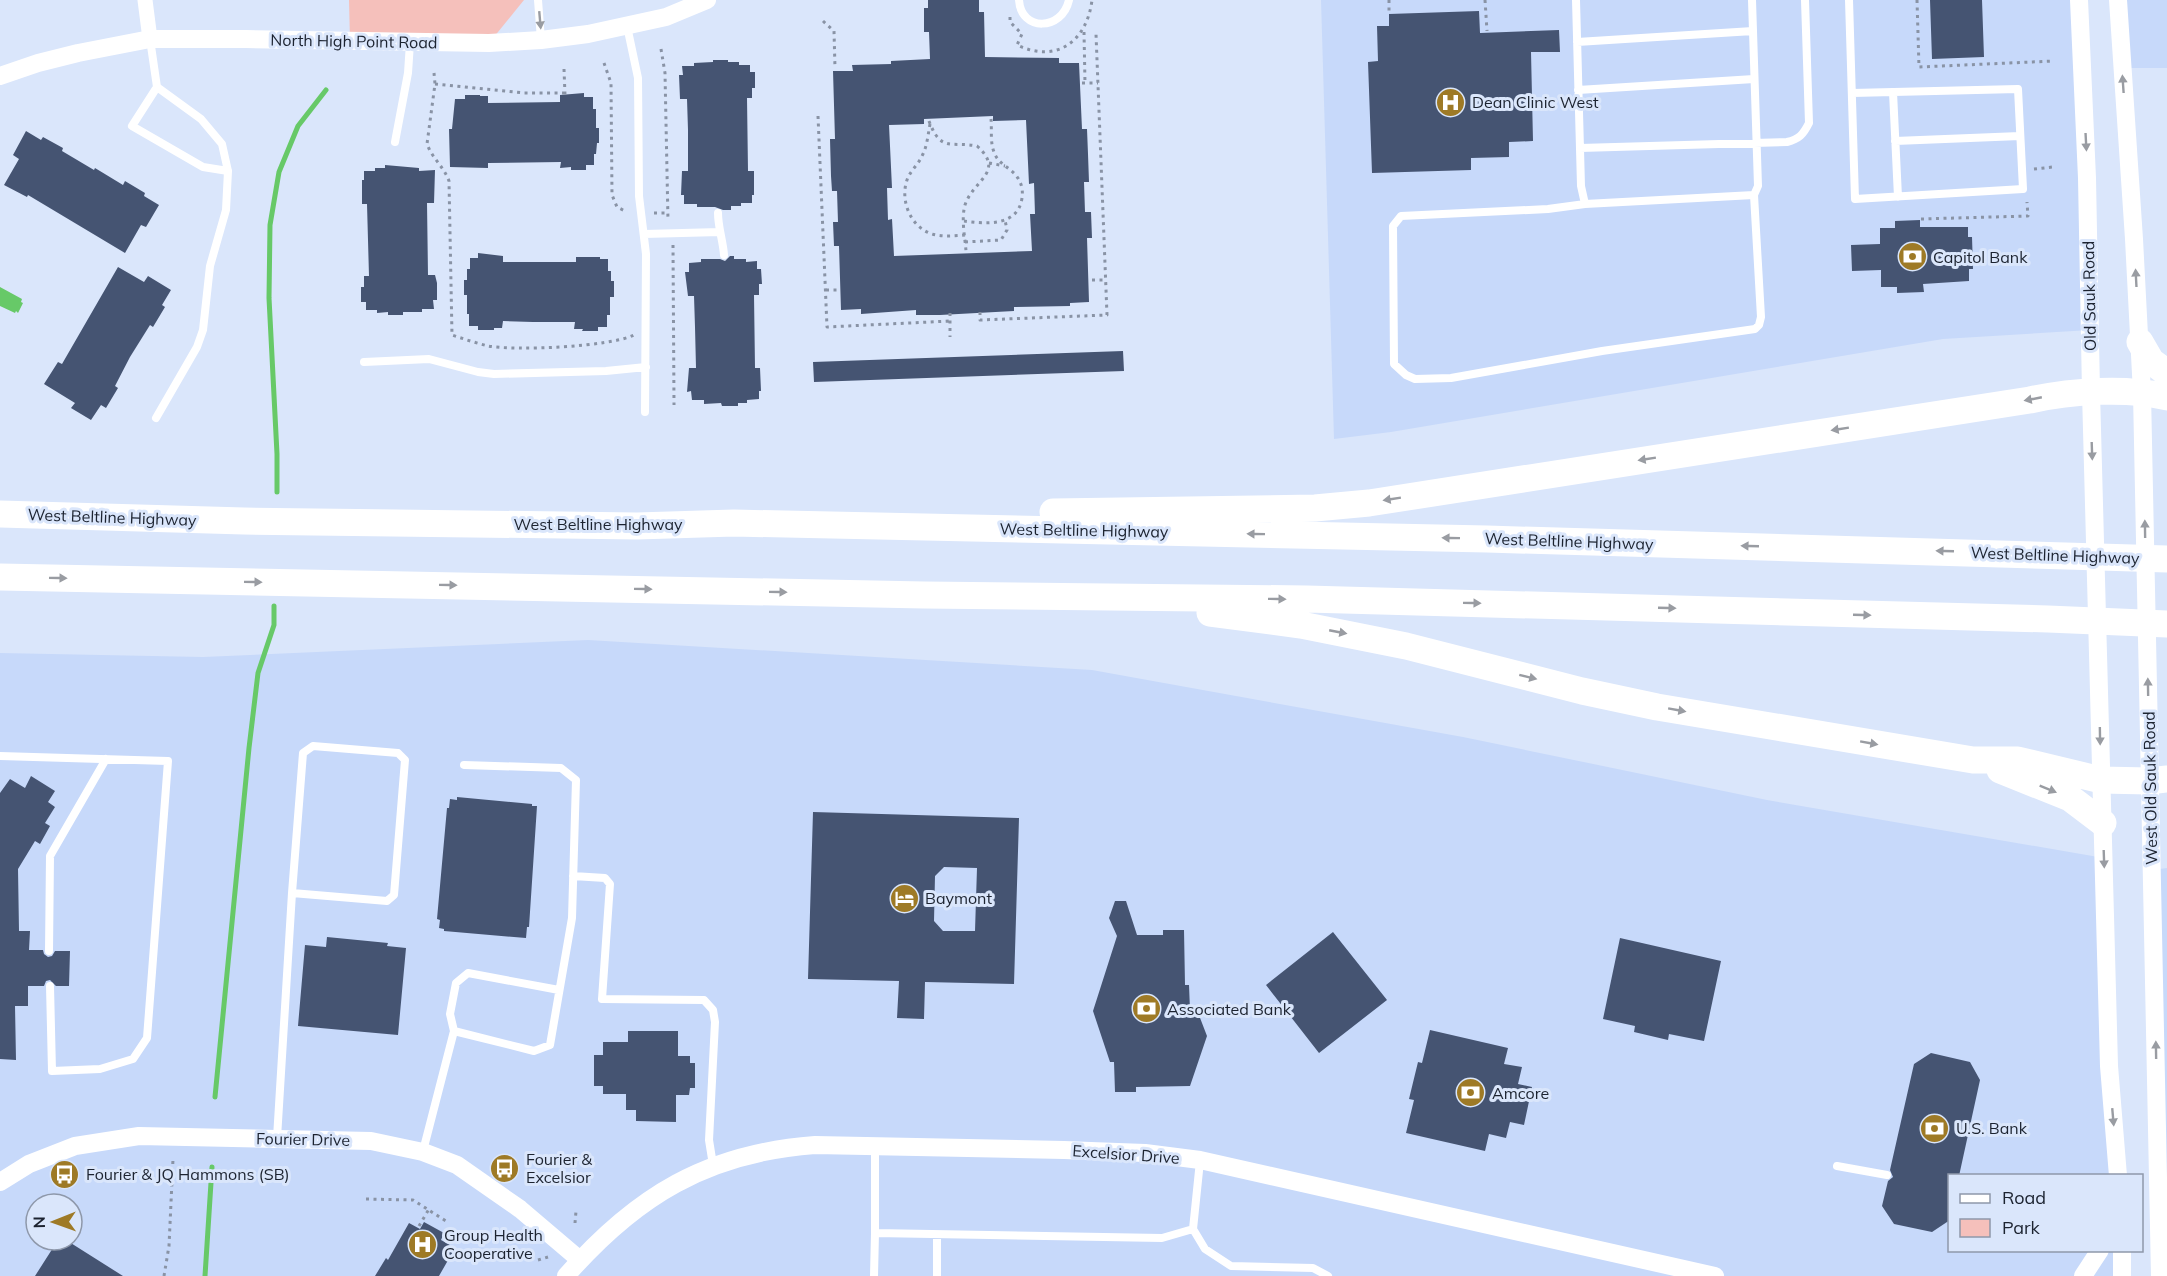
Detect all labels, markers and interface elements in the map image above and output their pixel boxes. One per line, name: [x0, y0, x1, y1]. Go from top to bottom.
one-way arrow: [535, 11, 545, 30]
street label: North High Point Road: [270, 30, 438, 52]
one-way arrow: [2119, 74, 2128, 93]
hospital icon: Dean Clinic West: [1435, 86, 1467, 118]
place label: Dean Clinic West: [1472, 92, 1599, 112]
one-way arrow: [2081, 133, 2090, 152]
bank icon: Capitol Bank: [1896, 241, 1928, 273]
street label: Old Sauk Road: [2078, 241, 2100, 351]
place label: Capitol Bank: [1933, 247, 2028, 267]
one-way arrow: [2132, 269, 2141, 288]
one-way arrow: [2023, 395, 2042, 404]
one-way arrow: [1830, 425, 1849, 434]
one-way arrow: [2088, 442, 2097, 461]
one-way arrow: [1638, 455, 1657, 464]
one-way arrow: [1383, 494, 1402, 503]
street label: West Beltline Highway: [27, 504, 197, 530]
street label: West Beltline Highway: [514, 514, 683, 534]
street label: West Beltline Highway: [999, 519, 1169, 541]
one-way arrow: [2140, 519, 2150, 538]
street label: West Beltline Highway: [1484, 528, 1654, 554]
one-way arrow: [1246, 529, 1265, 538]
one-way arrow: [1441, 533, 1460, 543]
one-way arrow: [1741, 541, 1760, 551]
street label: West Beltline Highway: [1970, 542, 2140, 568]
one-way arrow: [1936, 547, 1955, 556]
one-way arrow: [49, 573, 68, 583]
one-way arrow: [244, 577, 263, 586]
one-way arrow: [439, 581, 458, 590]
one-way arrow: [634, 584, 653, 594]
one-way arrow: [769, 587, 788, 597]
one-way arrow: [1267, 594, 1286, 604]
one-way arrow: [1462, 599, 1481, 608]
one-way arrow: [1657, 604, 1676, 613]
one-way arrow: [1852, 610, 1871, 619]
one-way arrow: [1329, 628, 1348, 637]
one-way arrow: [1519, 673, 1537, 682]
one-way arrow: [2143, 677, 2153, 696]
one-way arrow: [1668, 706, 1687, 715]
street label: West Old Sauk Road: [2139, 711, 2161, 865]
one-way arrow: [2096, 726, 2105, 745]
one-way arrow: [1860, 739, 1879, 748]
one-way arrow: [2039, 784, 2057, 794]
one-way arrow: [2099, 850, 2109, 869]
hotel icon: Baymont: [888, 882, 920, 914]
place label: Baymont: [925, 888, 992, 908]
bank icon: Associated Bank: [1130, 993, 1162, 1025]
place label: Associated Bank: [1167, 999, 1292, 1019]
one-way arrow: [2151, 1040, 2161, 1059]
bank icon: Amcore: [1455, 1077, 1487, 1109]
place label: Amcore: [1492, 1083, 1549, 1103]
one-way arrow: [2109, 1108, 2118, 1127]
bank icon: U.S. Bank: [1919, 1112, 1951, 1144]
place label: U.S. Bank: [1956, 1118, 2028, 1138]
street label: Fourier Drive: [256, 1128, 350, 1150]
street label: Excelsior Drive: [1072, 1140, 1180, 1168]
place label: Fourier & Excelsior: [526, 1149, 592, 1187]
bus stop icon: Fourier & Excelsior: [489, 1152, 521, 1184]
bus stop icon: Fourier & JQ Hammons (SB): [49, 1158, 81, 1190]
place label: Fourier & JQ Hammons (SB): [86, 1164, 290, 1184]
legend: [1948, 1174, 2143, 1252]
text: Road: [2002, 1186, 2046, 1209]
north arrow: [24, 1192, 84, 1252]
text: N: [29, 1216, 49, 1228]
text: Park: [2002, 1216, 2041, 1239]
place label: Group Health Cooperative: [444, 1225, 543, 1263]
hospital icon: Group Health Cooperative: [407, 1228, 439, 1260]

